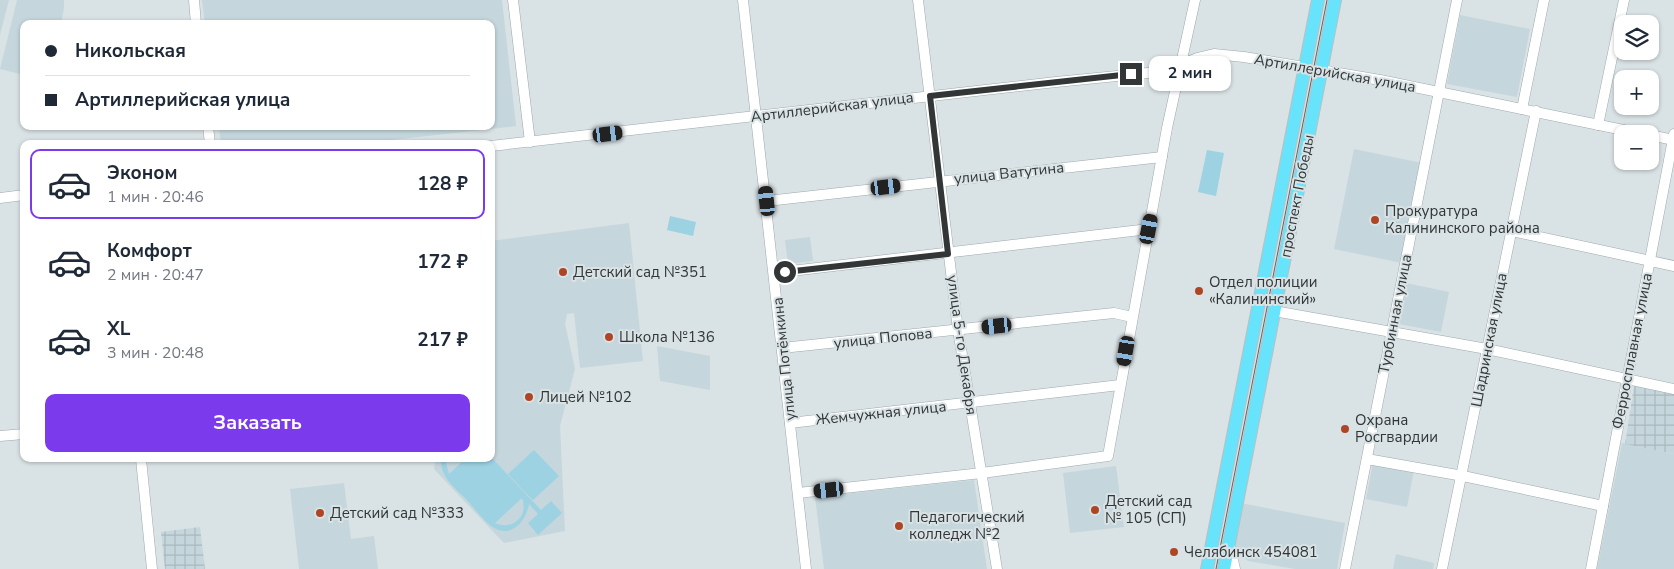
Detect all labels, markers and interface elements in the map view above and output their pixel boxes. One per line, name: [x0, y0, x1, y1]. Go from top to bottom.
map controls: [1614, 15, 1659, 170]
button: layers: [1614, 15, 1659, 60]
text: Никольская: [75, 38, 186, 64]
street label: Артиллерийская улица: [1253, 49, 1417, 97]
callout: 2 мин: [1148, 56, 1231, 92]
text: 2 мин: [1168, 62, 1212, 84]
route end: [1120, 63, 1142, 85]
button: +: [1614, 70, 1659, 115]
text: Артиллерийская улица: [75, 87, 290, 113]
street label: Артиллерийская улица: [749, 87, 915, 127]
car: [592, 125, 623, 143]
button: −: [1614, 125, 1659, 170]
street label: проспект Победы: [1275, 133, 1319, 259]
street label: улица Ватутина: [953, 157, 1065, 189]
text: Эконом: [107, 160, 178, 186]
icon: car: [47, 162, 92, 207]
text: 128 ₽: [417, 171, 468, 197]
car: [870, 178, 901, 196]
car: [757, 185, 776, 217]
text: 1 мин · 20:46: [107, 186, 204, 208]
place label: Прокуратура Калининского района: [1385, 201, 1540, 238]
car: [1138, 213, 1159, 245]
marker: Прокуратура Калининского района: [1369, 214, 1381, 226]
text: Комфорт: [107, 238, 192, 264]
icon: car: [47, 240, 92, 285]
text: 172 ₽: [417, 249, 468, 275]
street label: Турбинная улица: [1374, 252, 1416, 376]
route start: [774, 261, 796, 283]
place label: Детский сад №351: [573, 262, 707, 282]
text: 2 мин · 20:47: [107, 264, 204, 286]
marker: Детский сад №351: [557, 266, 569, 278]
street label: Шадринская улица: [1466, 271, 1512, 409]
street label: Ферросплавная улица: [1607, 271, 1657, 431]
place label: Отдел полиции «Калининский»: [1209, 272, 1318, 309]
street label: улица 5-го Декабря: [942, 274, 982, 416]
marker: Отдел полиции «Калининский»: [1193, 285, 1205, 297]
street label: улица Потёмкина: [768, 296, 800, 422]
text: XL: [107, 316, 130, 342]
car: [981, 317, 1012, 335]
icon: car: [47, 318, 92, 363]
street label: улица Попова: [833, 323, 933, 353]
text: 217 ₽: [417, 327, 468, 353]
place label: Школа №136: [619, 327, 715, 347]
marker: Школа №136: [603, 331, 615, 343]
car: [1116, 335, 1135, 367]
text: 3 мин · 20:48: [107, 342, 204, 364]
place label: Лицей №102: [539, 387, 632, 407]
marker: Лицей №102: [523, 391, 535, 403]
button: Заказать: [45, 394, 470, 452]
street label: Жемчужная улица: [815, 396, 947, 430]
place label: Охрана Росгвардии: [1355, 410, 1438, 447]
marker: Охрана Росгвардии: [1339, 423, 1351, 435]
car: [813, 481, 844, 499]
place label: Детский сад № 105 (СП): [1105, 491, 1192, 528]
place label: Детский сад №333: [330, 503, 464, 523]
marker: Детский сад № 105 (СП): [1089, 504, 1101, 516]
marker: Детский сад №333: [314, 507, 326, 519]
place label: Педагогический колледж №2: [909, 507, 1025, 544]
marker: Педагогический колледж №2: [893, 520, 905, 532]
place label: Челябинск 454081: [1184, 542, 1318, 562]
marker: Челябинск 454081: [1168, 546, 1180, 558]

